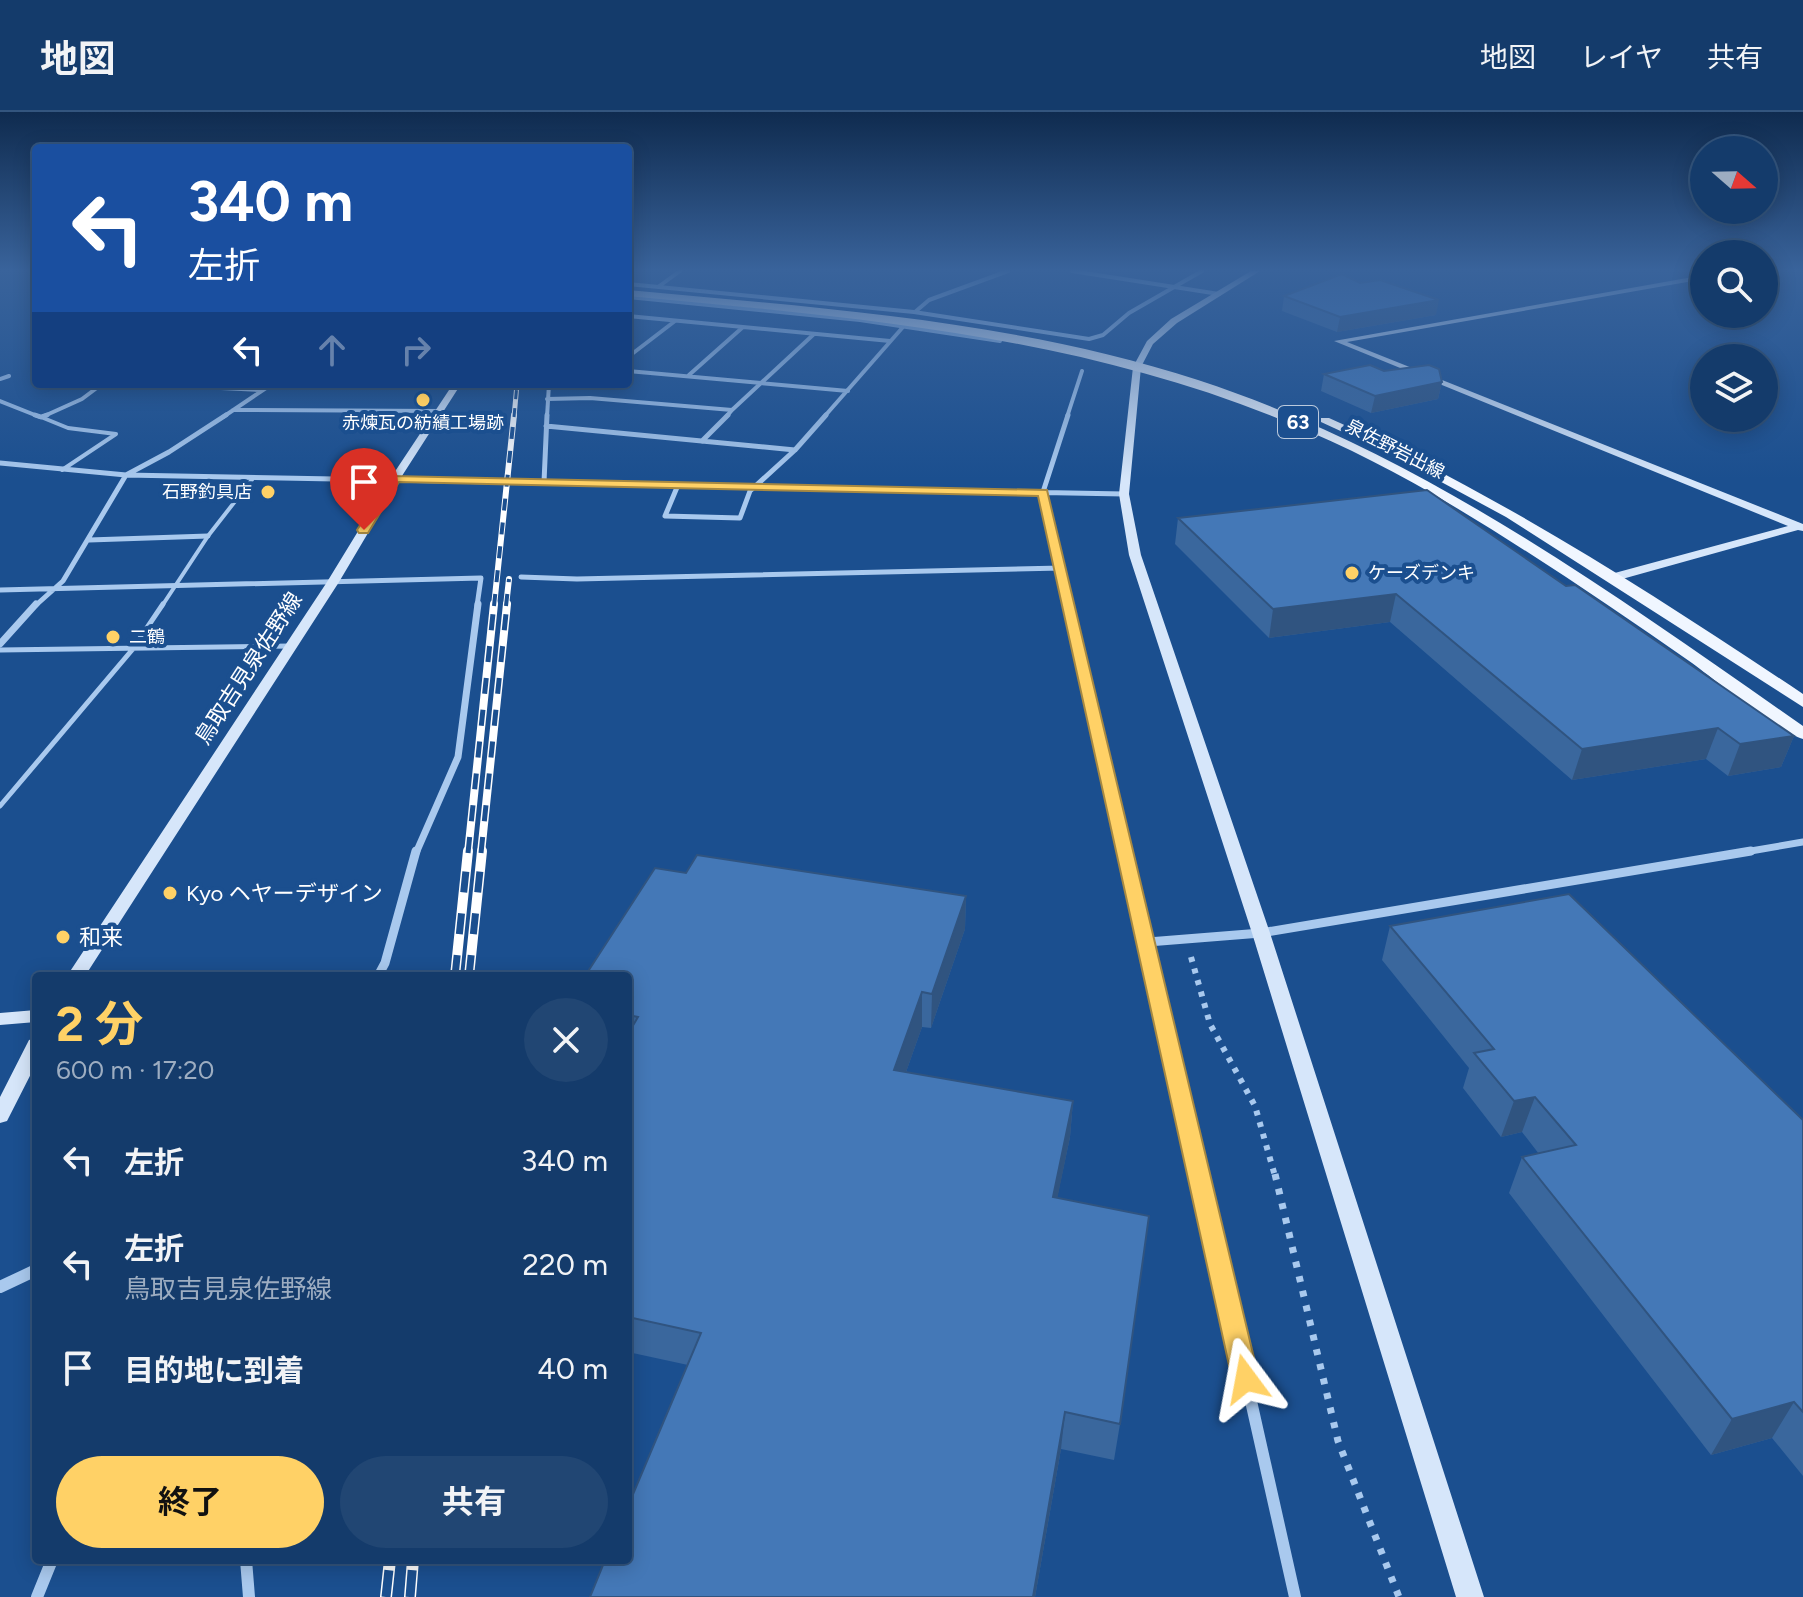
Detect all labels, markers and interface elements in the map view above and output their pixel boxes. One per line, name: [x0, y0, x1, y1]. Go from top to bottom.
text: 地図: [40, 36, 116, 82]
text: 地図: [1480, 40, 1536, 74]
text: レイヤ: [1580, 40, 1663, 74]
text: 共有: [1707, 40, 1763, 74]
north arrow: [1690, 136, 1778, 224]
map controls: [1690, 136, 1778, 432]
text: 340 m: [188, 168, 353, 235]
icon: left: [56, 176, 160, 280]
button: search: [1690, 240, 1778, 328]
text: 左折: [188, 244, 260, 287]
icon: left: [226, 328, 270, 372]
icon: ahead: [310, 328, 354, 372]
icon: right: [394, 328, 438, 372]
button: layers: [1690, 344, 1778, 432]
marker: 赤煉瓦の紡績工場跡: [414, 391, 432, 409]
road number: 63: [1278, 406, 1318, 438]
place label: 赤煉瓦の紡績工場跡: [342, 412, 504, 434]
street label: 泉佐野岩出線: [1342, 415, 1448, 483]
pin: [330, 448, 398, 530]
icon: arrive: [342, 460, 386, 504]
place label: 石野釣具店: [162, 481, 252, 503]
marker: 石野釣具店: [259, 483, 277, 501]
place label: ケーズデンキ: [1368, 562, 1475, 584]
marker: ケーズデンキ: [1343, 564, 1361, 582]
street label: 鳥取吉見泉佐野線: [189, 587, 308, 749]
place label: 二鶴: [129, 626, 165, 648]
marker: 二鶴: [104, 628, 122, 646]
place label: Kyo ヘヤーデザイン: [186, 880, 383, 907]
marker: Kyo ヘヤーデザイン: [161, 884, 179, 902]
place label: 和来: [79, 924, 123, 951]
marker: 和来: [54, 928, 72, 946]
text: 2 分: [56, 995, 143, 1053]
button: close: [524, 998, 608, 1082]
text: 600 m · 17:20: [56, 1054, 215, 1086]
icon: left: [56, 1138, 100, 1182]
text: 340 m: [521, 1142, 608, 1179]
text: 左折: [124, 1144, 184, 1181]
text: 左折: [124, 1230, 184, 1267]
icon: left: [56, 1242, 100, 1286]
text: 220 m: [522, 1246, 608, 1283]
text: 鳥取吉見泉佐野線: [124, 1273, 332, 1305]
position arrow: [1204, 1337, 1288, 1421]
icon: arrive: [56, 1346, 100, 1390]
text: 40 m: [537, 1350, 608, 1387]
text: 目的地に到着: [124, 1352, 304, 1389]
button: 終了: [56, 1456, 324, 1548]
button: 共有: [340, 1456, 608, 1548]

